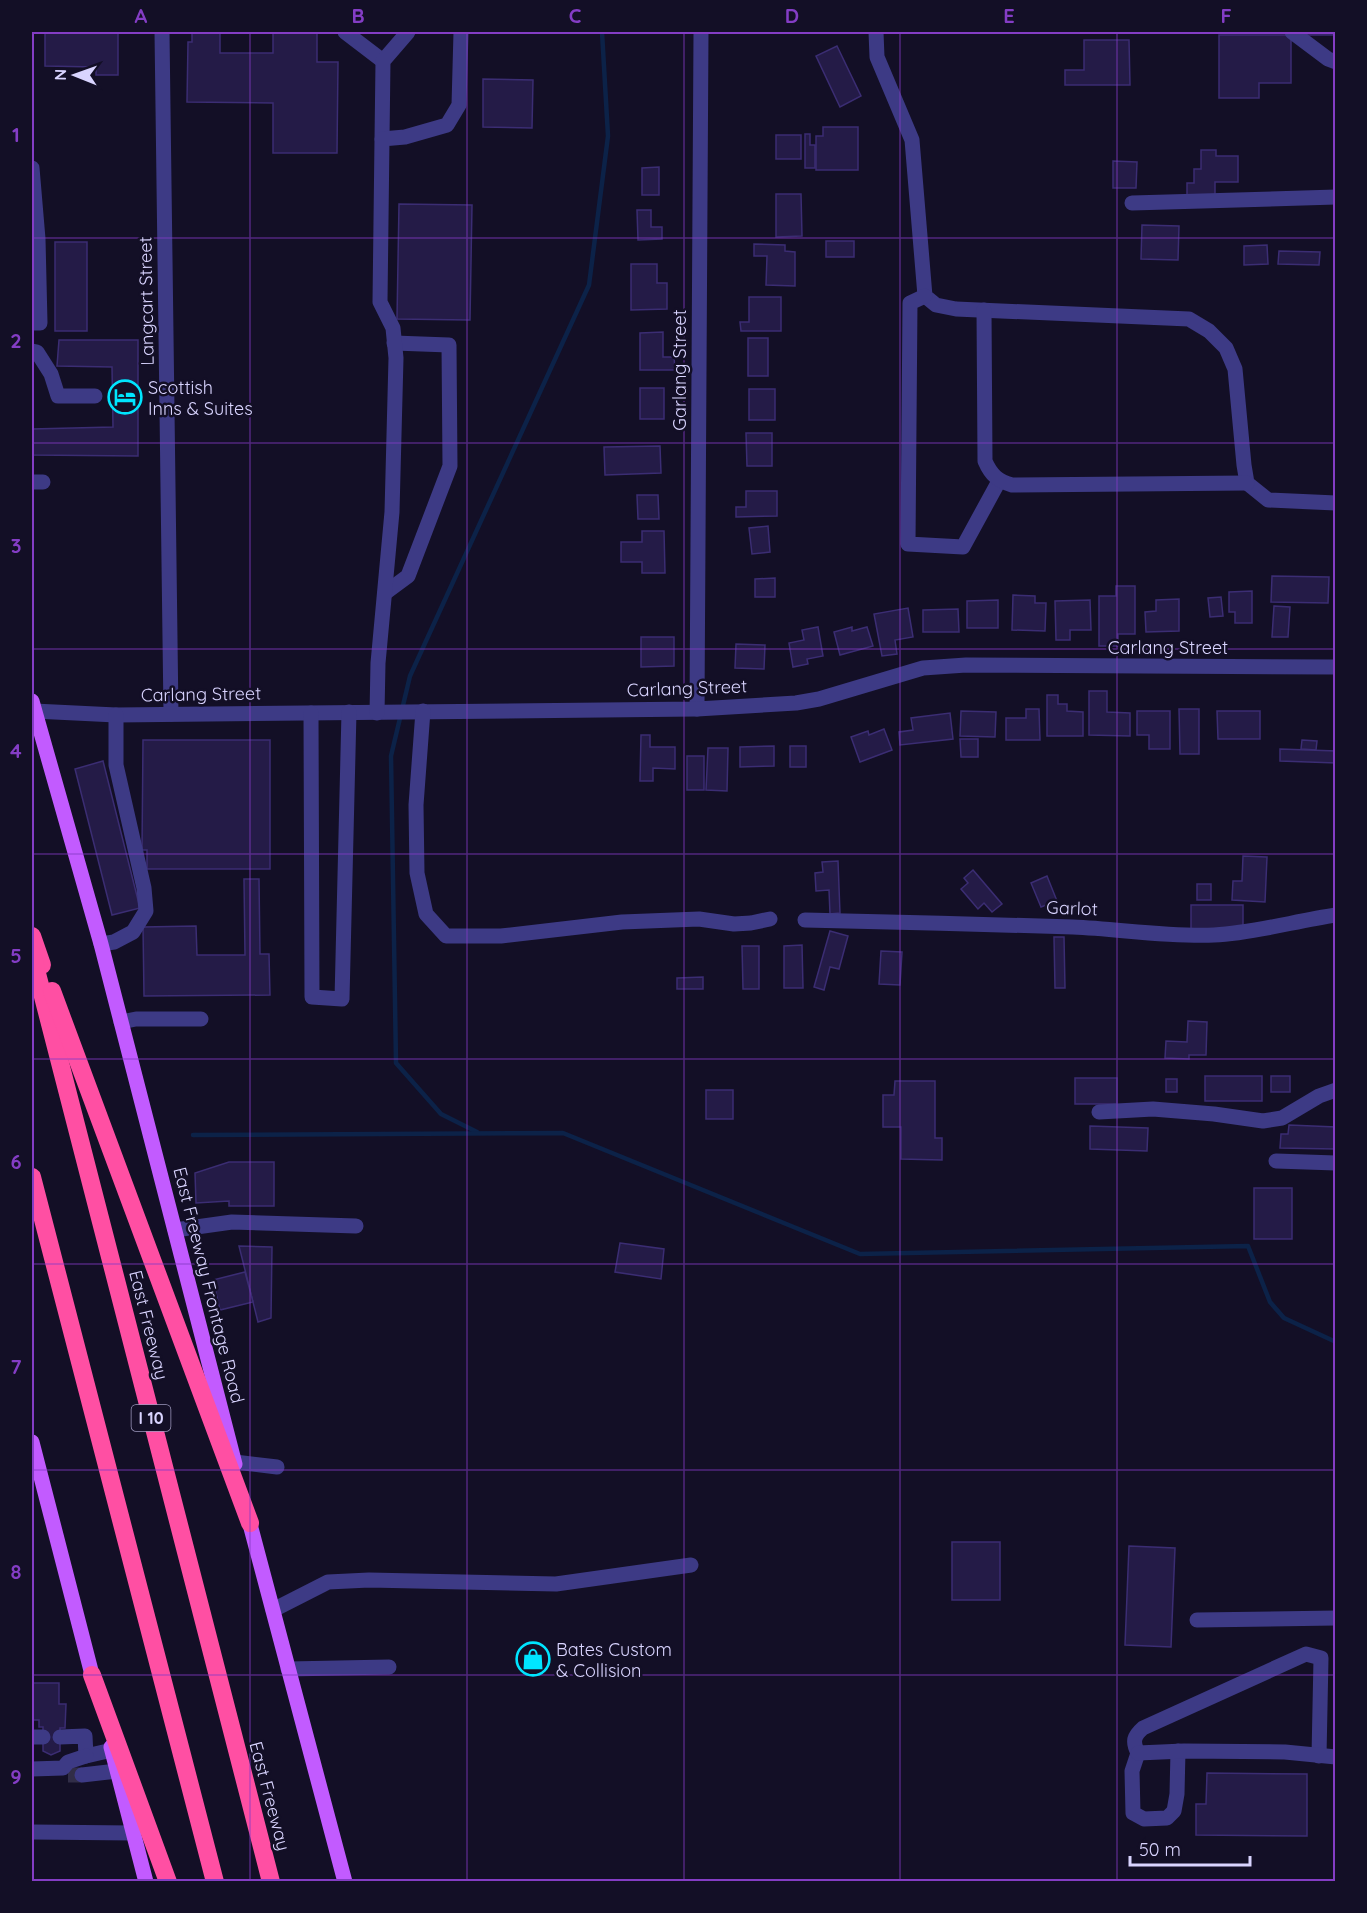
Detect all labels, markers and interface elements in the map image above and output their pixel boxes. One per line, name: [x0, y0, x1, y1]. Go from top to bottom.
text: A: [135, 3, 148, 28]
text: B: [351, 3, 365, 28]
text: C: [569, 3, 582, 28]
text: D: [785, 3, 799, 28]
text: E: [1003, 3, 1015, 28]
text: F: [1220, 3, 1232, 28]
north arrow: [45, 45, 105, 105]
text: N: [50, 69, 70, 81]
text: 1: [12, 122, 20, 147]
street label: Langcart Street: [133, 236, 159, 366]
street label: Garlang Street: [668, 309, 691, 431]
text: 2: [10, 328, 22, 353]
place label: Scottish Inns & Suites: [148, 376, 253, 420]
hotel icon: Scottish Inns & Suites: [107, 379, 143, 415]
text: 3: [11, 533, 21, 558]
street label: Carlang Street: [1108, 636, 1228, 659]
street label: Carlang Street: [626, 674, 748, 702]
street label: Carlang Street: [141, 681, 261, 707]
text: 4: [10, 738, 22, 763]
street label: Garlot: [1046, 896, 1098, 920]
text: 5: [10, 943, 22, 968]
text: 6: [10, 1149, 22, 1174]
street label: East Freeway Frontage Road: [168, 1165, 250, 1405]
street label: East Freeway: [124, 1268, 174, 1382]
text: 7: [11, 1354, 22, 1379]
road number: I 10: [132, 1405, 170, 1431]
text: 8: [11, 1559, 22, 1584]
place label: Bates Custom & Collision: [556, 1638, 672, 1682]
shop icon: Bates Custom & Collision: [515, 1641, 551, 1677]
street label: East Freeway: [244, 1739, 296, 1853]
text: 9: [10, 1764, 22, 1789]
scale bar: [1130, 1829, 1250, 1867]
text: 50 m: [1139, 1838, 1181, 1861]

